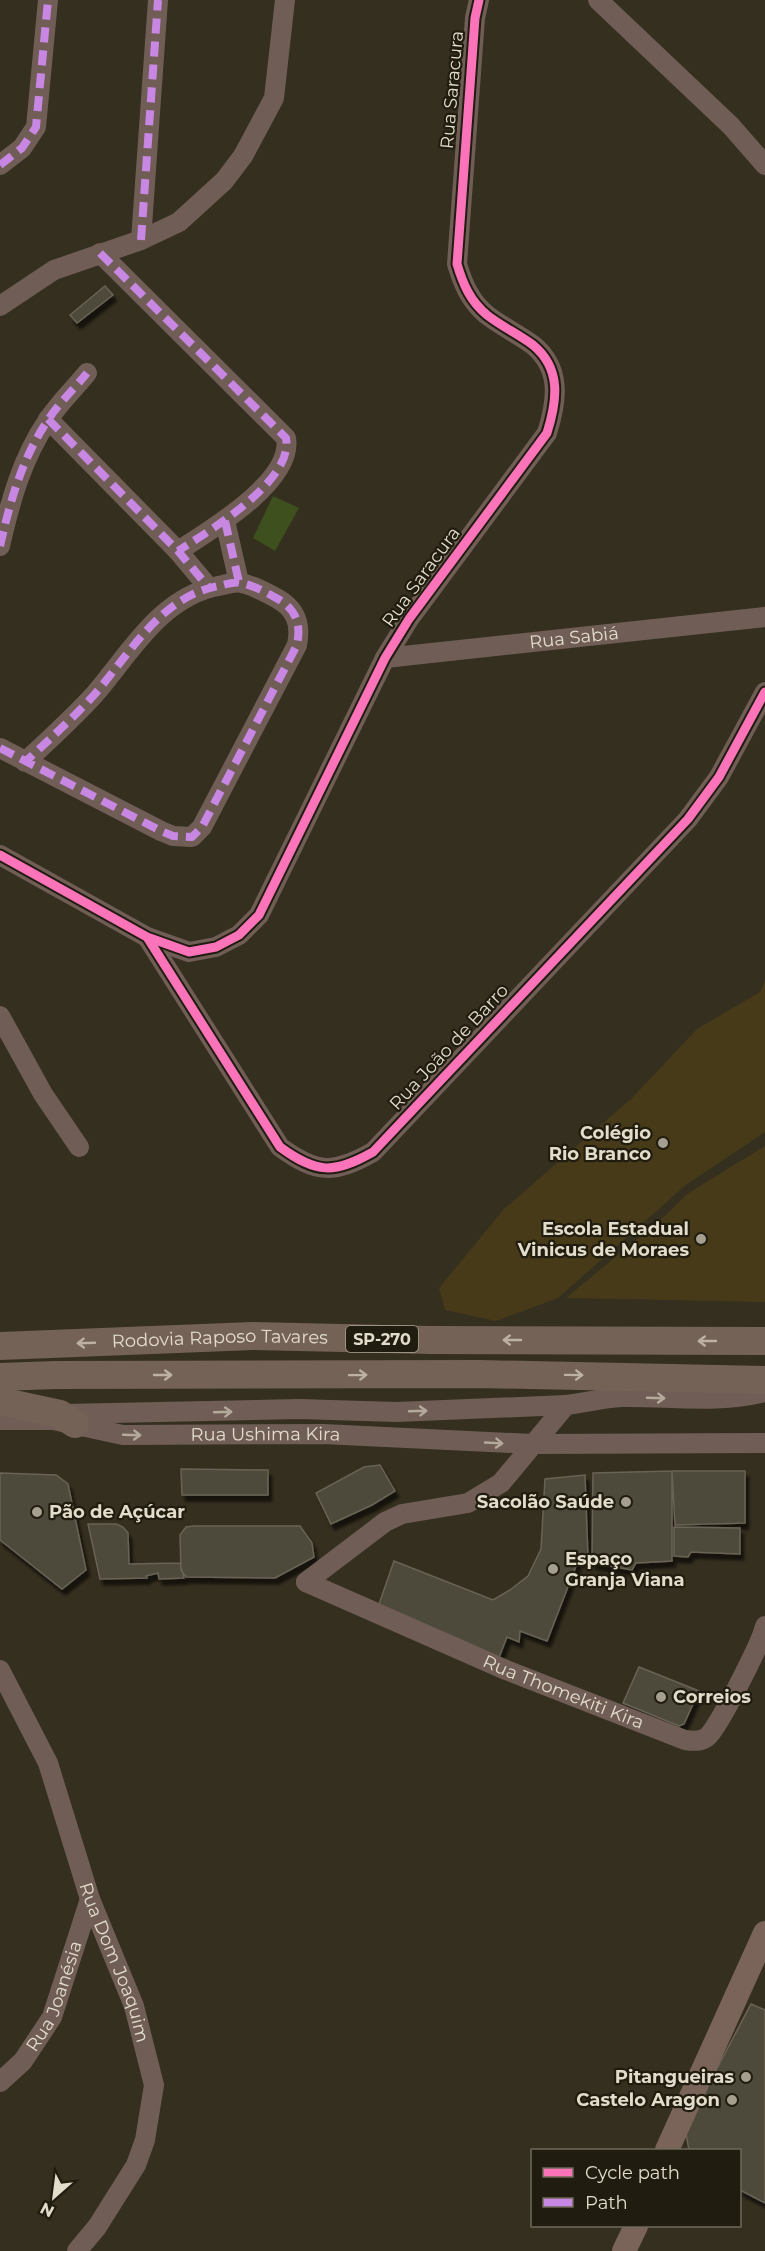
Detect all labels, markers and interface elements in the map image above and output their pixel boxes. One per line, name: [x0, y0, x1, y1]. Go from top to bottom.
street label: Rua Saracura: [436, 30, 468, 150]
street label: Rua Saracura: [377, 523, 465, 631]
street label: Rua Sabiá: [528, 622, 620, 653]
street label: Rua João de Barro: [385, 979, 513, 1115]
place label: Colégio Rio Branco: [549, 1122, 651, 1165]
marker: Colégio Rio Branco: [656, 1136, 670, 1150]
place label: Escola Estadual Vinicus de Moraes: [517, 1218, 689, 1261]
marker: Escola Estadual Vinicus de Moraes: [694, 1232, 708, 1246]
street label: Rodovia Raposo Tavares: [111, 1325, 328, 1353]
road number: SP-270: [346, 1326, 418, 1352]
one-way arrow: [502, 1334, 522, 1346]
one-way arrow: [697, 1335, 717, 1347]
one-way arrow: [76, 1337, 96, 1349]
one-way arrow: [153, 1369, 173, 1381]
one-way arrow: [348, 1369, 368, 1381]
one-way arrow: [564, 1369, 584, 1381]
one-way arrow: [646, 1392, 666, 1404]
one-way arrow: [408, 1405, 428, 1417]
one-way arrow: [213, 1406, 233, 1418]
street label: Rua Ushima Kira: [190, 1423, 341, 1446]
one-way arrow: [121, 1430, 141, 1441]
one-way arrow: [484, 1437, 504, 1448]
place label: Sacolão Saúde: [477, 1491, 614, 1513]
marker: Sacolão Saúde: [619, 1495, 633, 1509]
place label: Pão de Açúcar: [49, 1501, 185, 1523]
marker: Pão de Açúcar: [30, 1505, 44, 1519]
place label: Espaço Granja Viana: [565, 1548, 685, 1591]
marker: Espaço Granja Viana: [546, 1562, 560, 1576]
street label: Rua Thomekiti Kira: [479, 1650, 647, 1734]
place label: Correios: [673, 1686, 751, 1708]
marker: Correios: [654, 1690, 668, 1704]
street label: Rua Dom Joaquim: [75, 1880, 154, 2045]
street label: Rua Joanésia: [21, 1938, 87, 2056]
place label: Pitangueiras: [615, 2066, 734, 2088]
marker: Pitangueiras: [739, 2070, 753, 2084]
place label: Castelo Aragon: [576, 2089, 720, 2111]
marker: Castelo Aragon: [725, 2093, 739, 2107]
legend: [531, 2149, 741, 2227]
text: Cycle path: [585, 2162, 680, 2184]
north arrow: [24, 2167, 84, 2227]
text: Path: [585, 2192, 628, 2214]
text: N: [37, 2198, 57, 2221]

